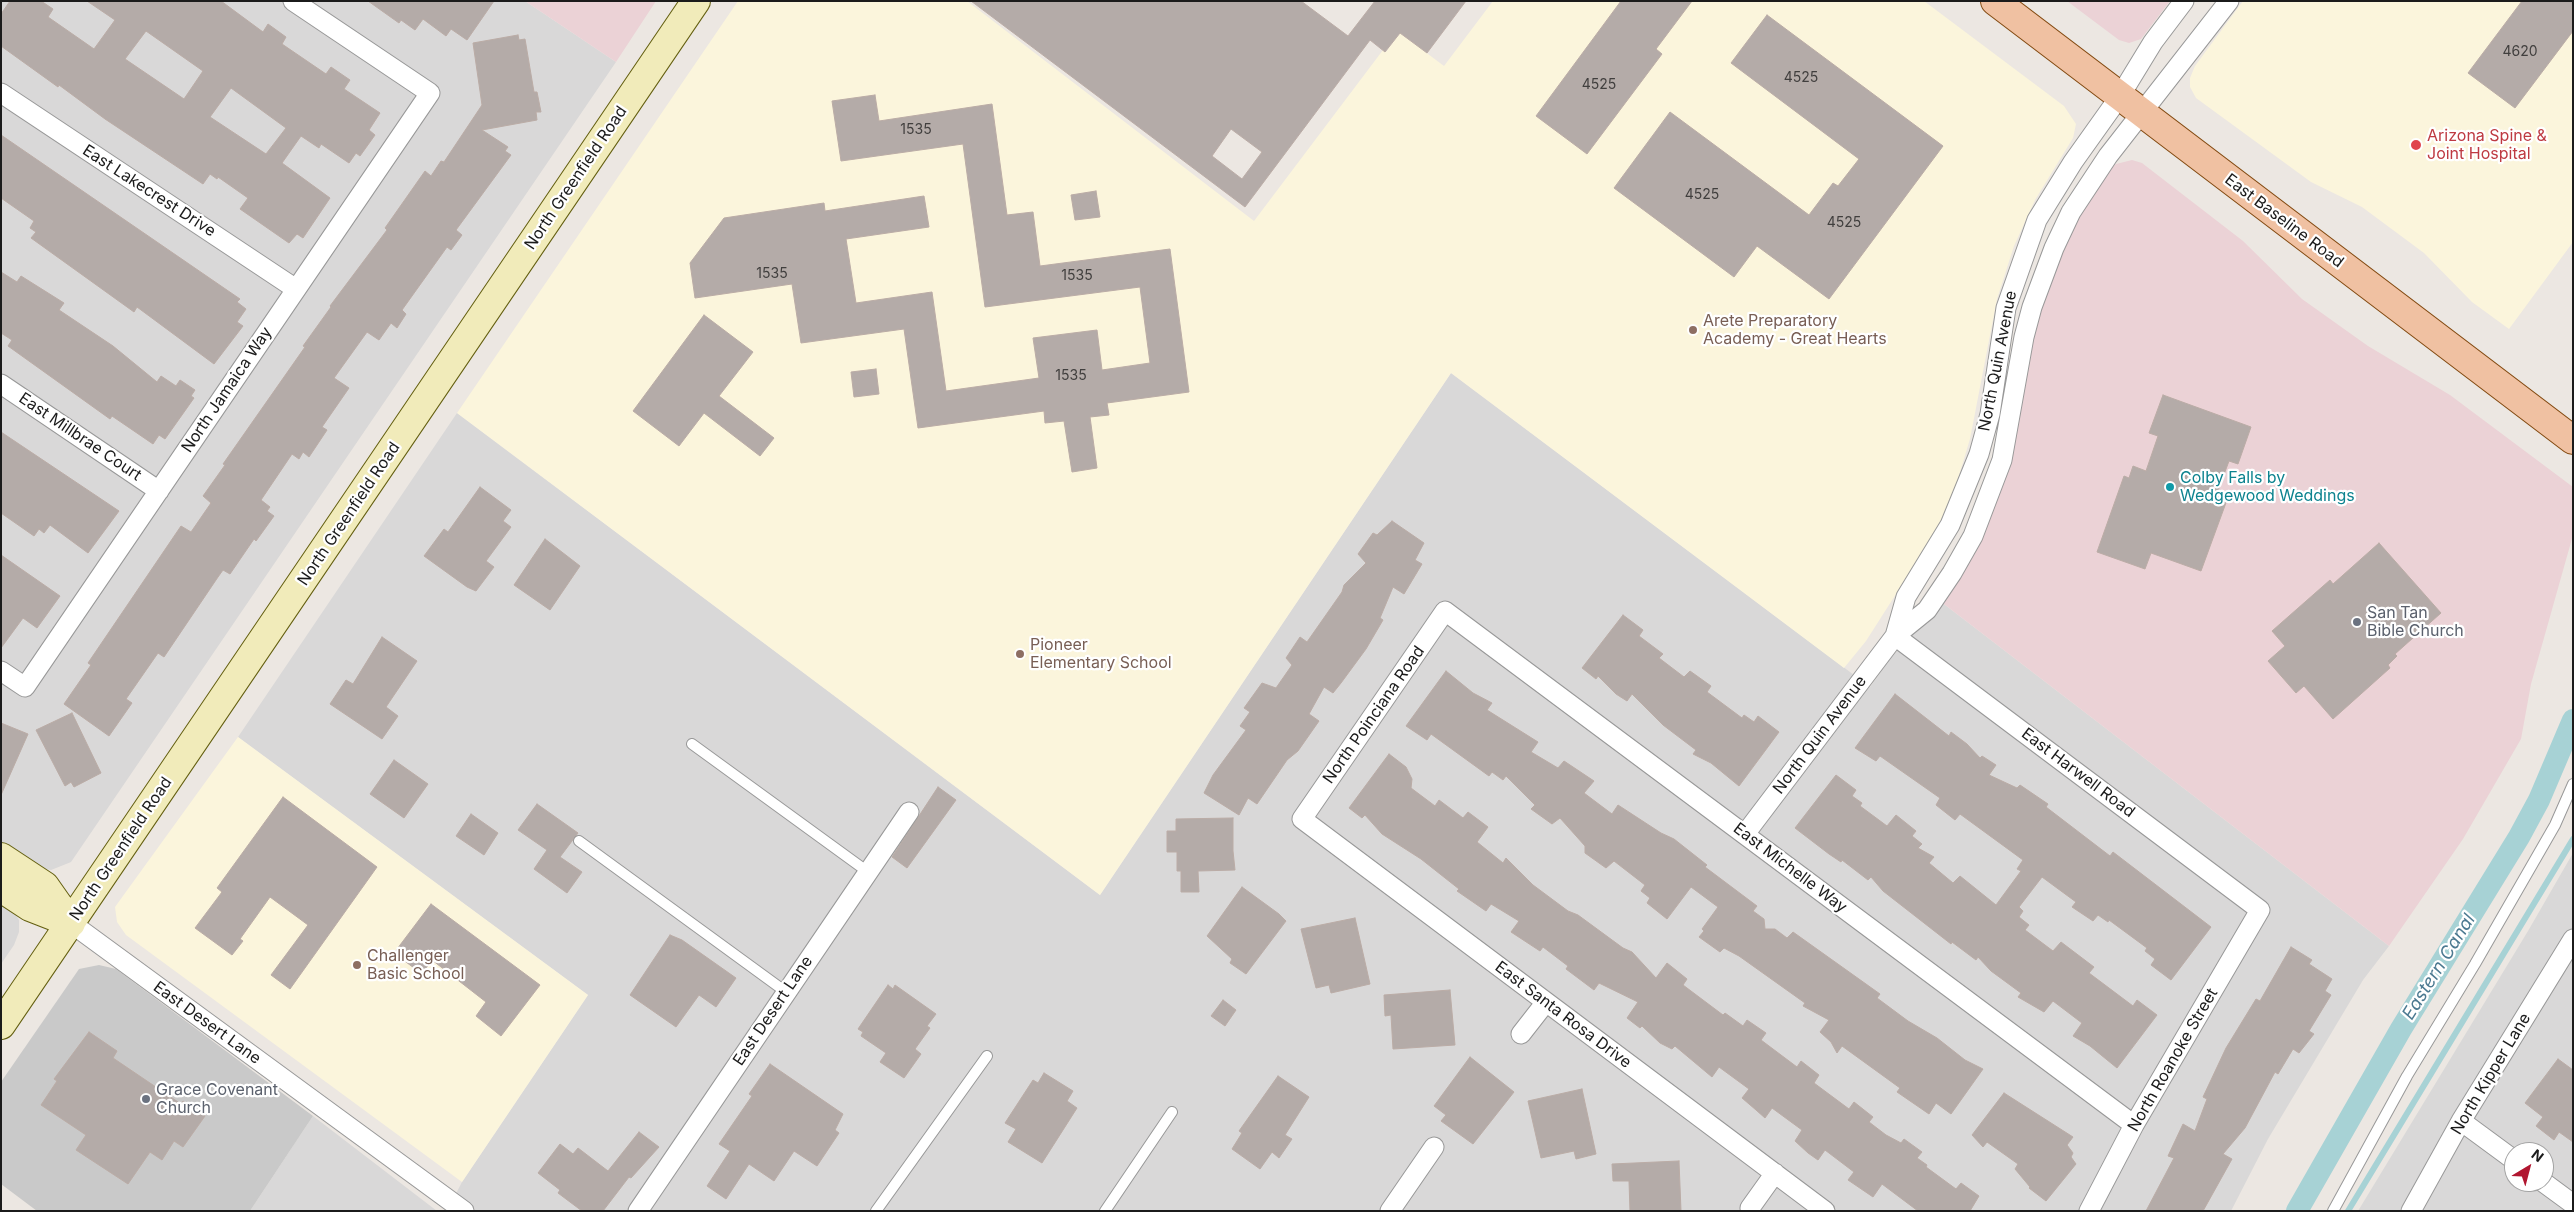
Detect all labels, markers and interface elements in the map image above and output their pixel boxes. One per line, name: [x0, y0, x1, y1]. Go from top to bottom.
house number: 4620: [2502, 44, 2538, 60]
house number: 4525: [1784, 70, 1818, 86]
house number: 4525: [1582, 77, 1616, 93]
street label: North Greenfield Road: [521, 103, 631, 253]
house number: 1535: [900, 122, 932, 138]
place label: Arizona Spine & Joint Hospital: [2427, 126, 2547, 164]
marker: Arizona Spine & Joint Hospital: [2409, 138, 2423, 152]
street label: East Lakecrest Drive: [79, 141, 219, 241]
street label: East Baseline Road: [2221, 170, 2347, 272]
house number: 4525: [1685, 187, 1719, 203]
house number: 4525: [1827, 215, 1861, 231]
house number: 1535: [756, 266, 788, 282]
house number: 1535: [1061, 268, 1093, 284]
street label: North Quin Avenue: [1975, 289, 2021, 433]
place label: Arete Preparatory Academy - Great Hearts: [1703, 311, 1887, 349]
street label: North Jamaica Way: [178, 323, 276, 457]
marker: Arete Preparatory Academy - Great Hearts: [1687, 324, 1699, 336]
house number: 1535: [1055, 368, 1087, 384]
street label: East Millbrae Court: [15, 389, 145, 485]
street label: North Greenfield Road: [294, 439, 404, 589]
place label: Colby Falls by Wedgewood Weddings: [2180, 468, 2355, 506]
marker: Colby Falls by Wedgewood Weddings: [2164, 481, 2176, 493]
place label: San Tan Bible Church: [2367, 603, 2464, 641]
marker: San Tan Bible Church: [2351, 616, 2363, 628]
place label: Pioneer Elementary School: [1030, 635, 1172, 673]
street label: North Poinciana Road: [1319, 642, 1429, 788]
marker: Pioneer Elementary School: [1014, 648, 1026, 660]
street label: North Quin Avenue: [1769, 672, 1871, 798]
street label: East Harwell Road: [2018, 724, 2138, 822]
street label: North Greenfield Road: [66, 774, 176, 924]
street label: East Michelle Way: [1729, 819, 1851, 917]
water label: Eastern Canal: [2398, 910, 2480, 1024]
place label: Challenger Basic School: [367, 946, 464, 984]
street label: East Desert Lane: [729, 952, 817, 1070]
street label: East Santa Rosa Drive: [1491, 958, 1635, 1072]
marker: Challenger Basic School: [351, 959, 363, 971]
street label: East Desert Lane: [149, 978, 265, 1068]
street label: North Roanoke Street: [2124, 985, 2222, 1135]
street label: North Kipper Lane: [2447, 1010, 2535, 1138]
place label: Grace Covenant Church: [156, 1080, 278, 1118]
marker: Grace Covenant Church: [140, 1093, 152, 1105]
north arrow: [2504, 1142, 2554, 1192]
text: N: [2528, 1145, 2547, 1165]

